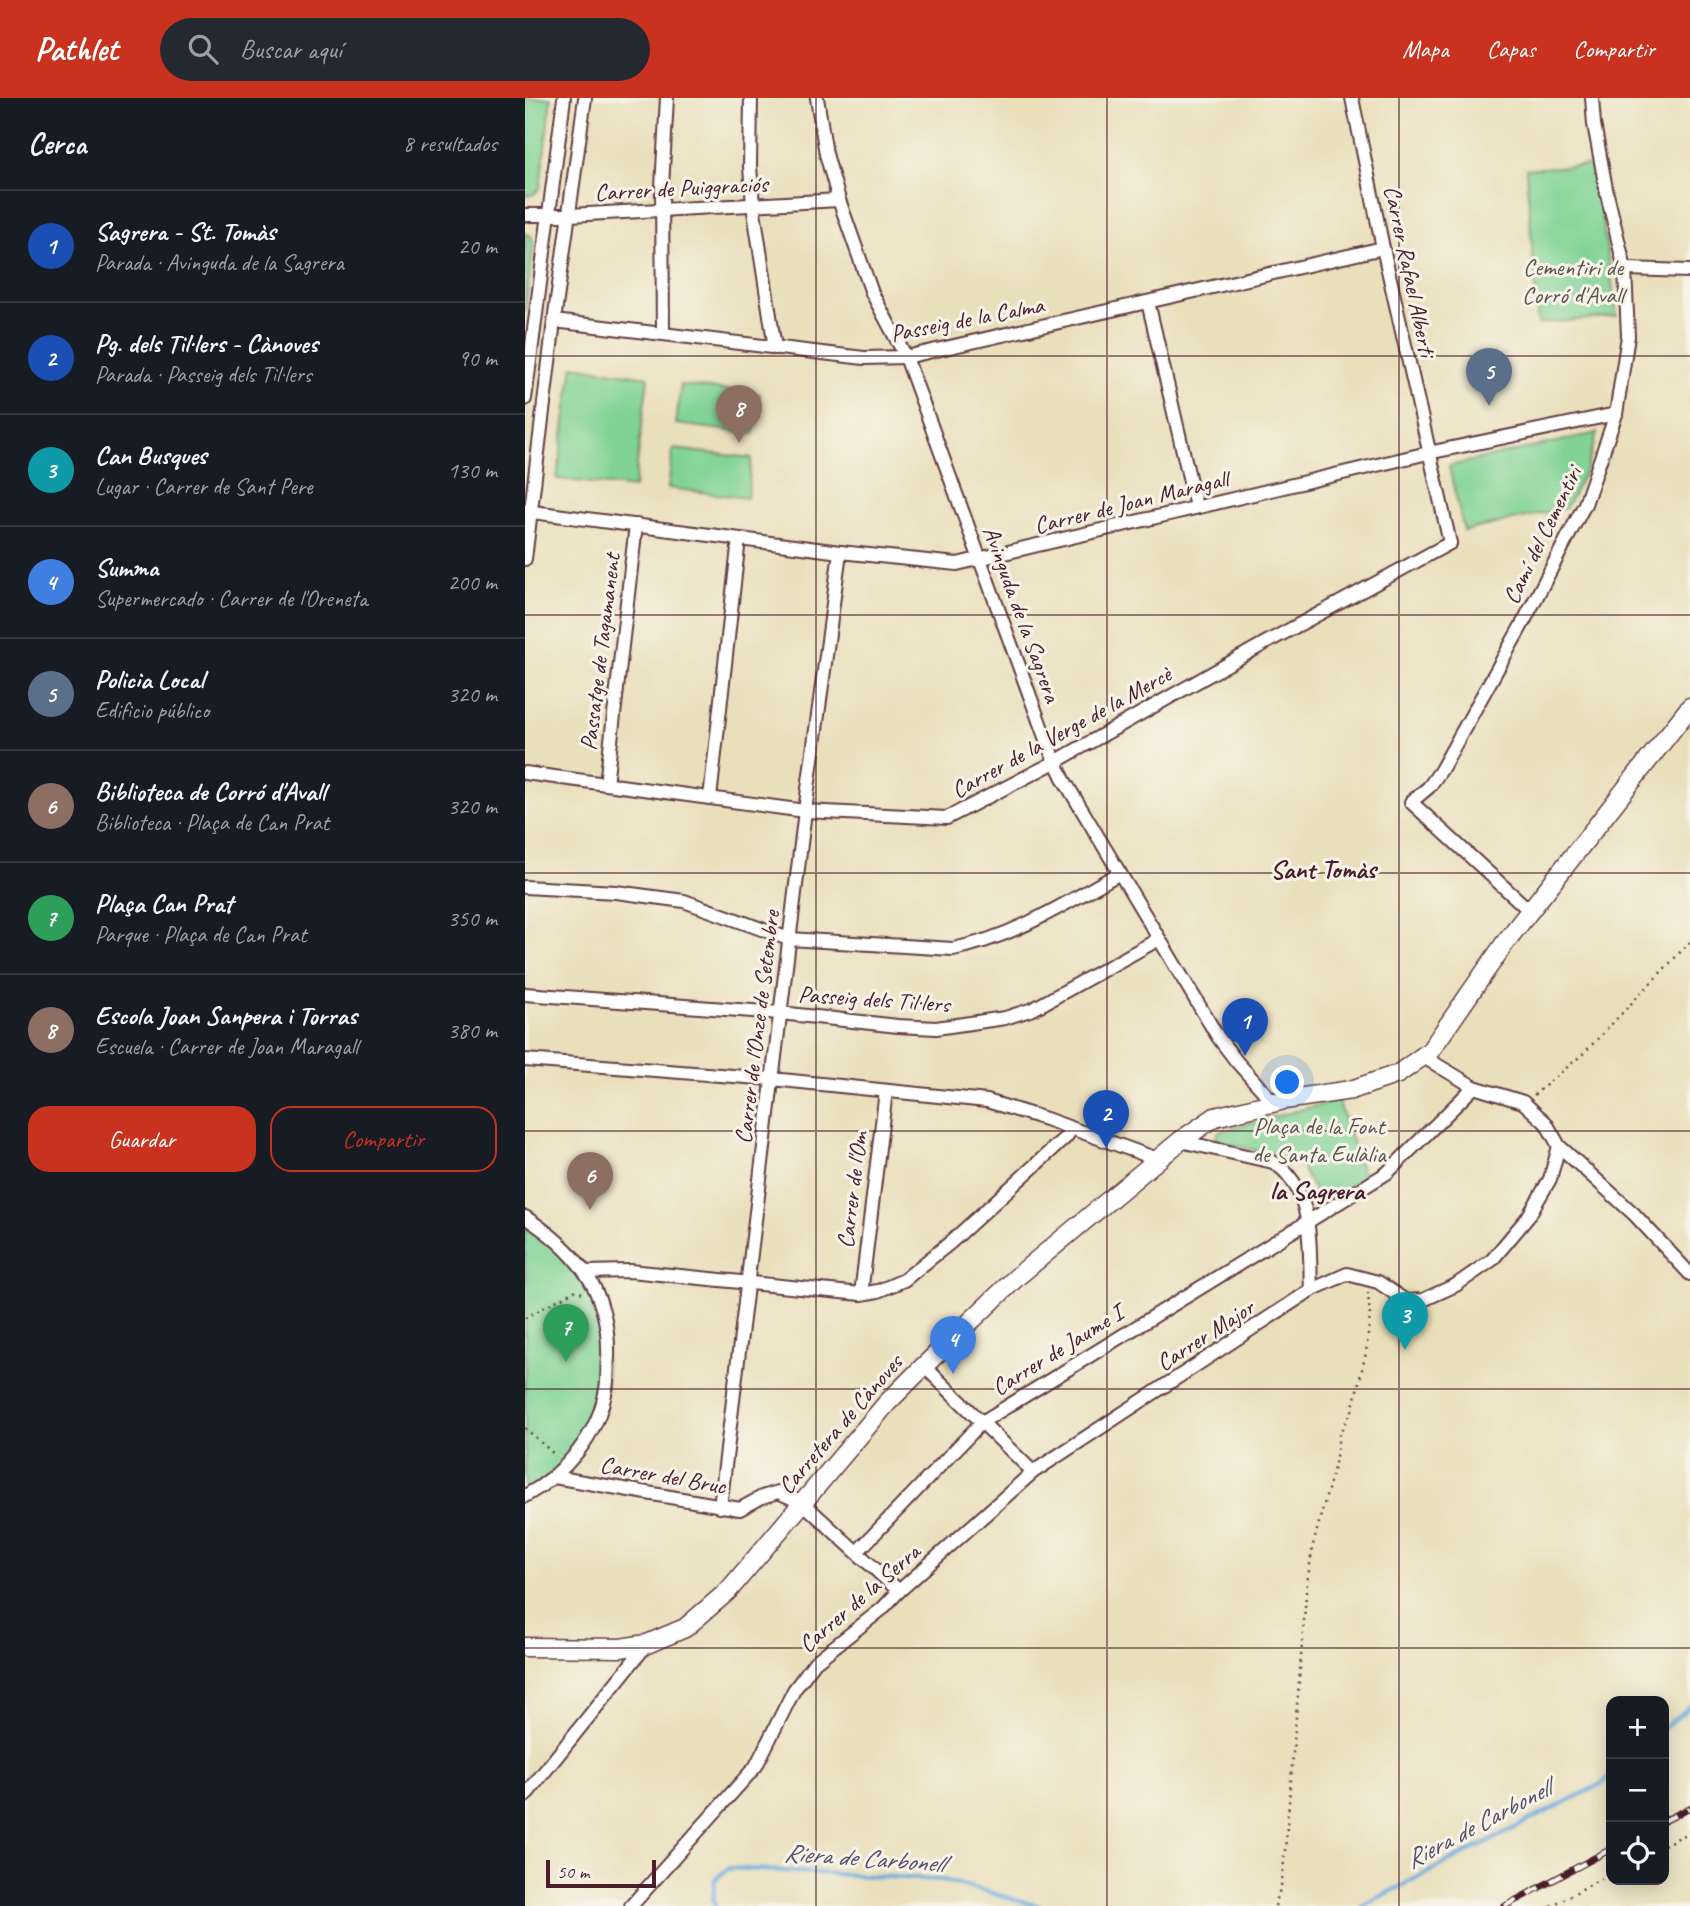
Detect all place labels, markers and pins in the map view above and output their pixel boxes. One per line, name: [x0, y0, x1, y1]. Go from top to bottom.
pin: 5: [1466, 348, 1512, 406]
pin: 8: [716, 385, 762, 443]
pin: 1: [1222, 998, 1268, 1056]
pin: 2: [1083, 1090, 1129, 1148]
pin: 6: [567, 1152, 613, 1210]
pin: 3: [1382, 1292, 1428, 1350]
pin: 7: [543, 1304, 589, 1362]
pin: 4: [930, 1316, 976, 1374]

